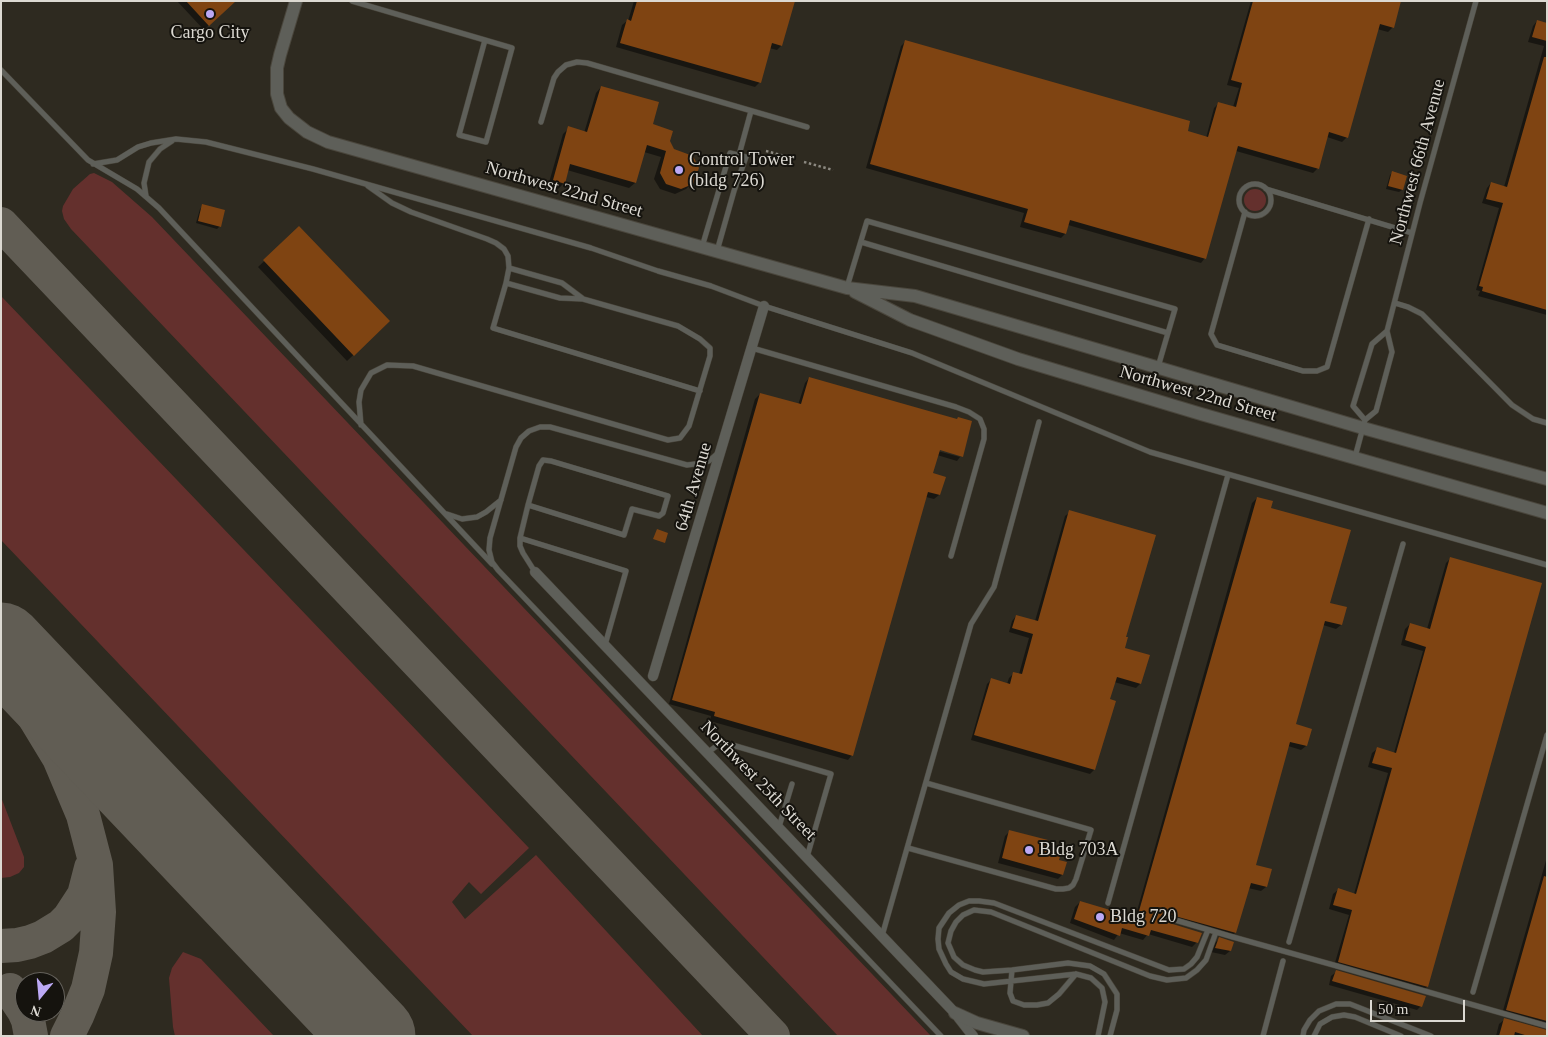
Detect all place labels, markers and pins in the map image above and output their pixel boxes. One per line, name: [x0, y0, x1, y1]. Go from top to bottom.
marker: Cargo City: [204, 8, 216, 20]
place label: Cargo City: [170, 22, 250, 44]
place label: Control Tower (bldg 726): [689, 149, 794, 192]
marker: Control Tower (bldg 726): [673, 164, 685, 176]
place label: Bldg 703A: [1039, 839, 1119, 861]
marker: Bldg 703A: [1023, 844, 1035, 856]
place label: Bldg 720: [1110, 906, 1177, 928]
marker: Bldg 720: [1094, 911, 1106, 923]

